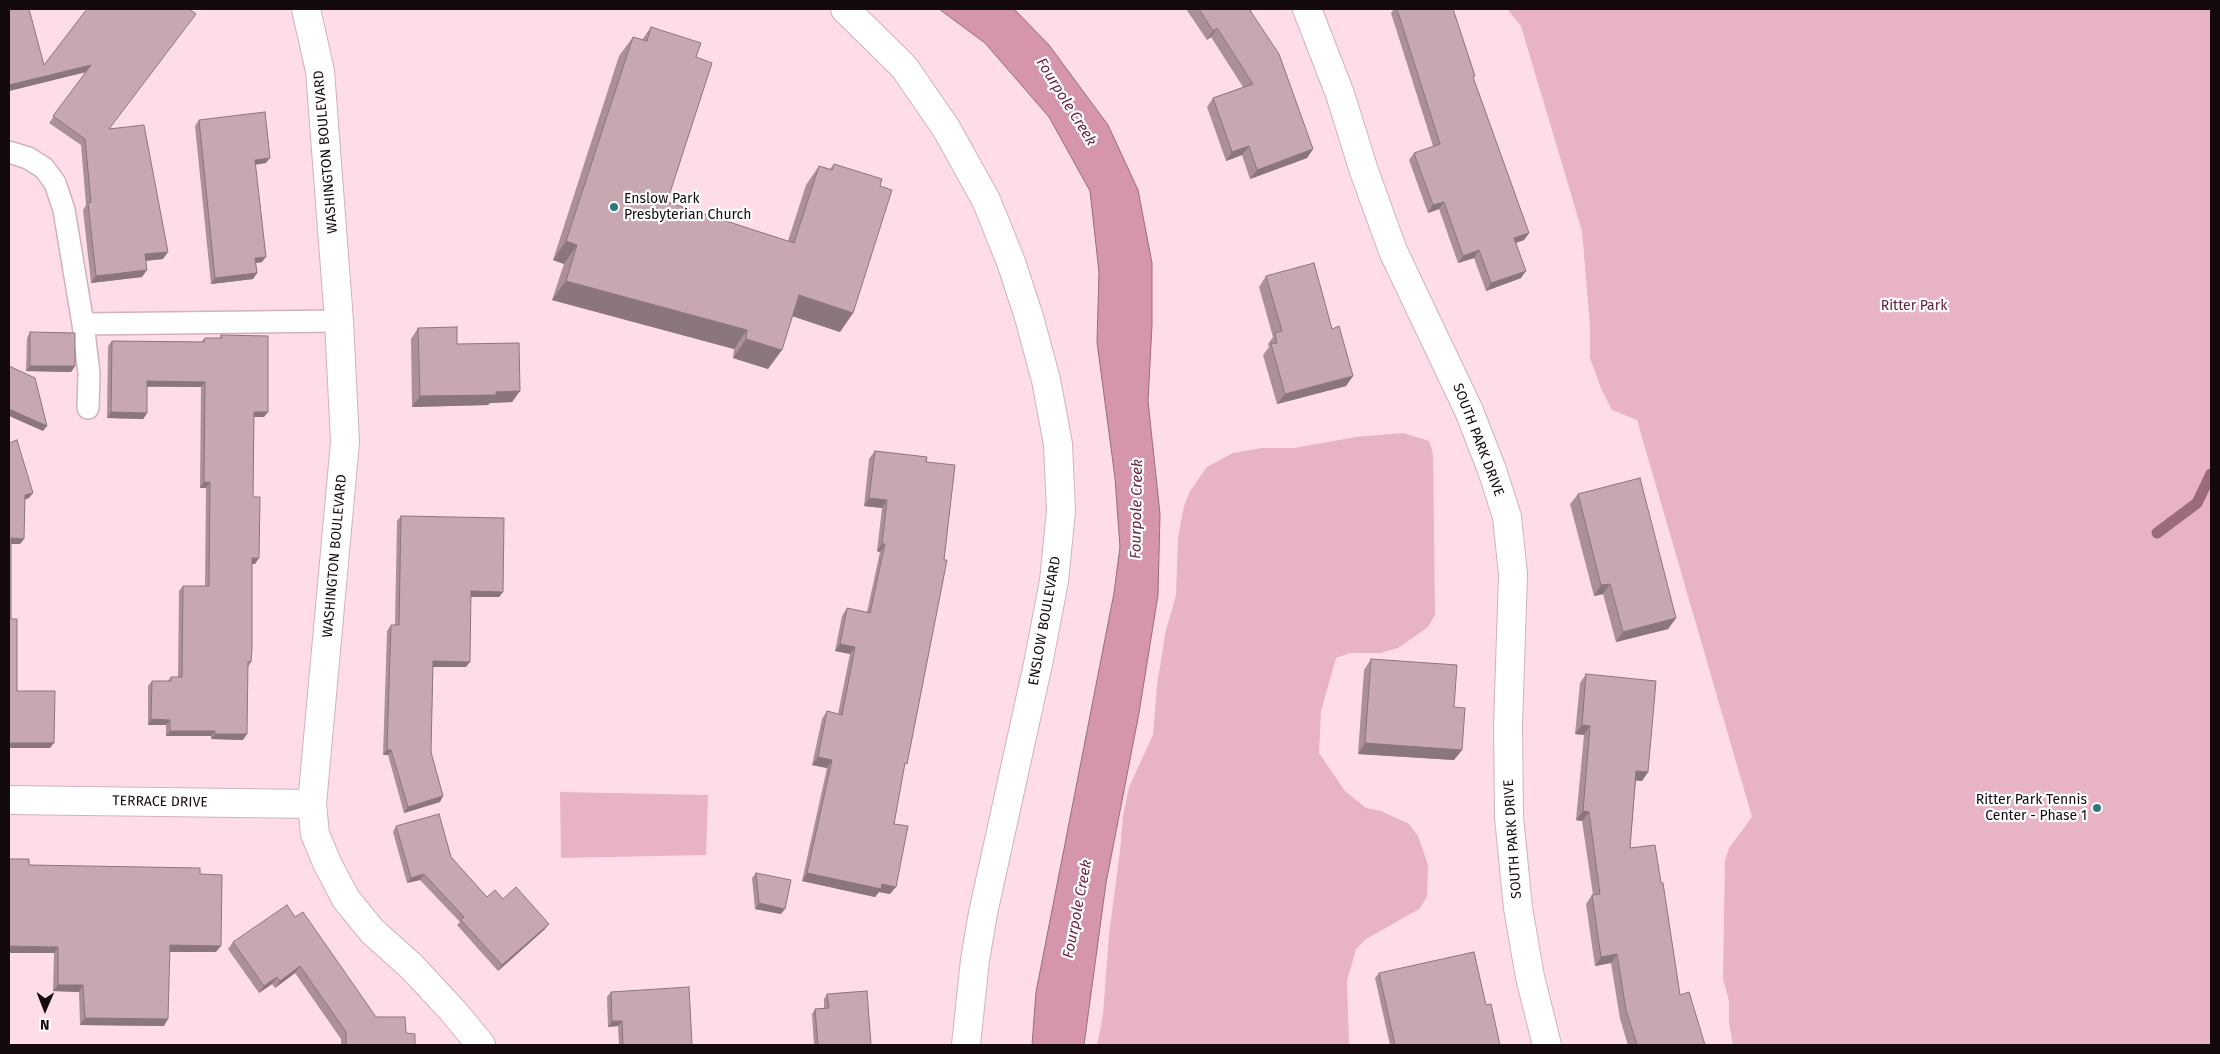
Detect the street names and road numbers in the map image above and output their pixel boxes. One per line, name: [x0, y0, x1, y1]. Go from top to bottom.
street label: WASHINGTON BOULEVARD: [310, 70, 342, 234]
street label: SOUTH PARK DRIVE: [1449, 381, 1507, 499]
street label: WASHINGTON BOULEVARD: [319, 474, 351, 638]
street label: ENSLOW BOULEVARD: [1025, 555, 1065, 687]
street label: SOUTH PARK DRIVE: [1500, 779, 1526, 899]
street label: TERRACE DRIVE: [112, 793, 208, 811]

